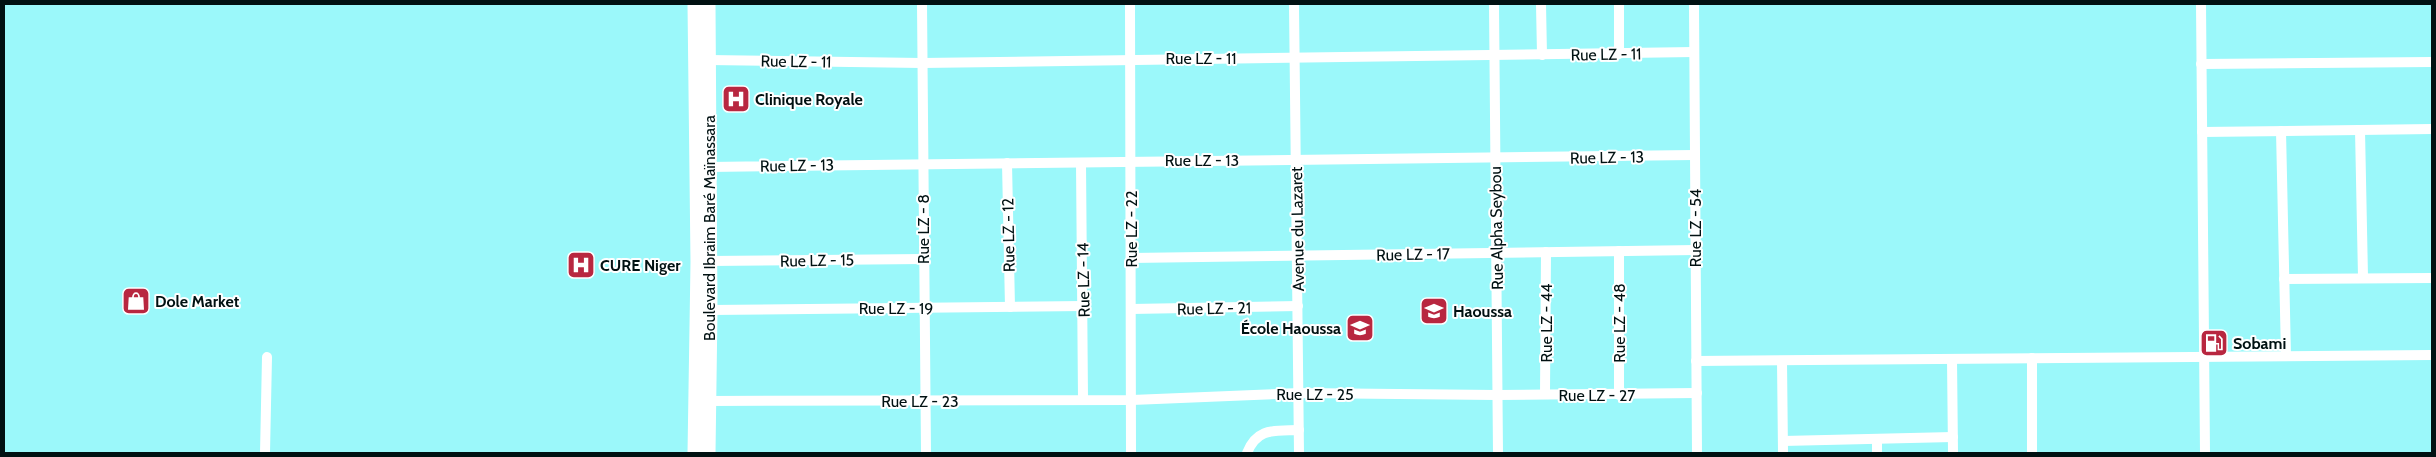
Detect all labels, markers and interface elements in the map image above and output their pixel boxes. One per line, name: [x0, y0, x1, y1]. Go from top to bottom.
street label: Rue LZ - 11: [1570, 44, 1642, 65]
street label: Rue LZ - 11: [1166, 49, 1236, 68]
street label: Rue LZ - 11: [760, 51, 832, 72]
hospital icon: Clinique Royale: [721, 84, 751, 114]
place label: Clinique Royale: [755, 90, 863, 109]
street label: Boulevard Ibraim Baré Maïnassara: [700, 115, 719, 341]
street label: Rue LZ - 13: [1570, 147, 1644, 168]
street label: Rue LZ - 13: [1165, 151, 1239, 170]
street label: Rue LZ - 13: [760, 155, 834, 176]
street label: Avenue du Lazaret: [1287, 166, 1308, 291]
street label: Rue Alpha Seybou: [1486, 166, 1507, 290]
street label: Rue LZ - 54: [1686, 189, 1705, 267]
street label: Rue LZ - 22: [1122, 190, 1141, 268]
street label: Rue LZ - 8: [914, 194, 933, 264]
street label: Rue LZ - 12: [998, 198, 1019, 272]
street label: Rue LZ - 14: [1073, 242, 1094, 318]
street label: Rue LZ - 17: [1376, 244, 1450, 265]
hospital icon: CURE Niger: [566, 250, 596, 280]
street label: Rue LZ - 15: [780, 250, 854, 271]
place label: CURE Niger: [600, 256, 681, 275]
street label: Rue LZ - 48: [1610, 283, 1629, 363]
street label: Rue LZ - 44: [1537, 284, 1556, 362]
shop icon: Dole Market: [121, 286, 151, 316]
place label: Dole Market: [155, 292, 240, 311]
school or university icon: Haoussa: [1419, 296, 1449, 326]
street label: Rue LZ - 21: [1177, 298, 1251, 319]
street label: Rue LZ - 19: [859, 299, 933, 318]
place label: Haoussa: [1453, 302, 1512, 321]
school or university icon: École Haoussa: [1345, 313, 1375, 343]
place label: École Haoussa: [1241, 319, 1341, 338]
fuel station icon: Sobami: [2199, 328, 2229, 358]
place label: Sobami: [2233, 334, 2286, 353]
street label: Rue LZ - 25: [1276, 385, 1354, 404]
street label: Rue LZ - 27: [1559, 386, 1635, 405]
street label: Rue LZ - 23: [881, 392, 959, 411]

